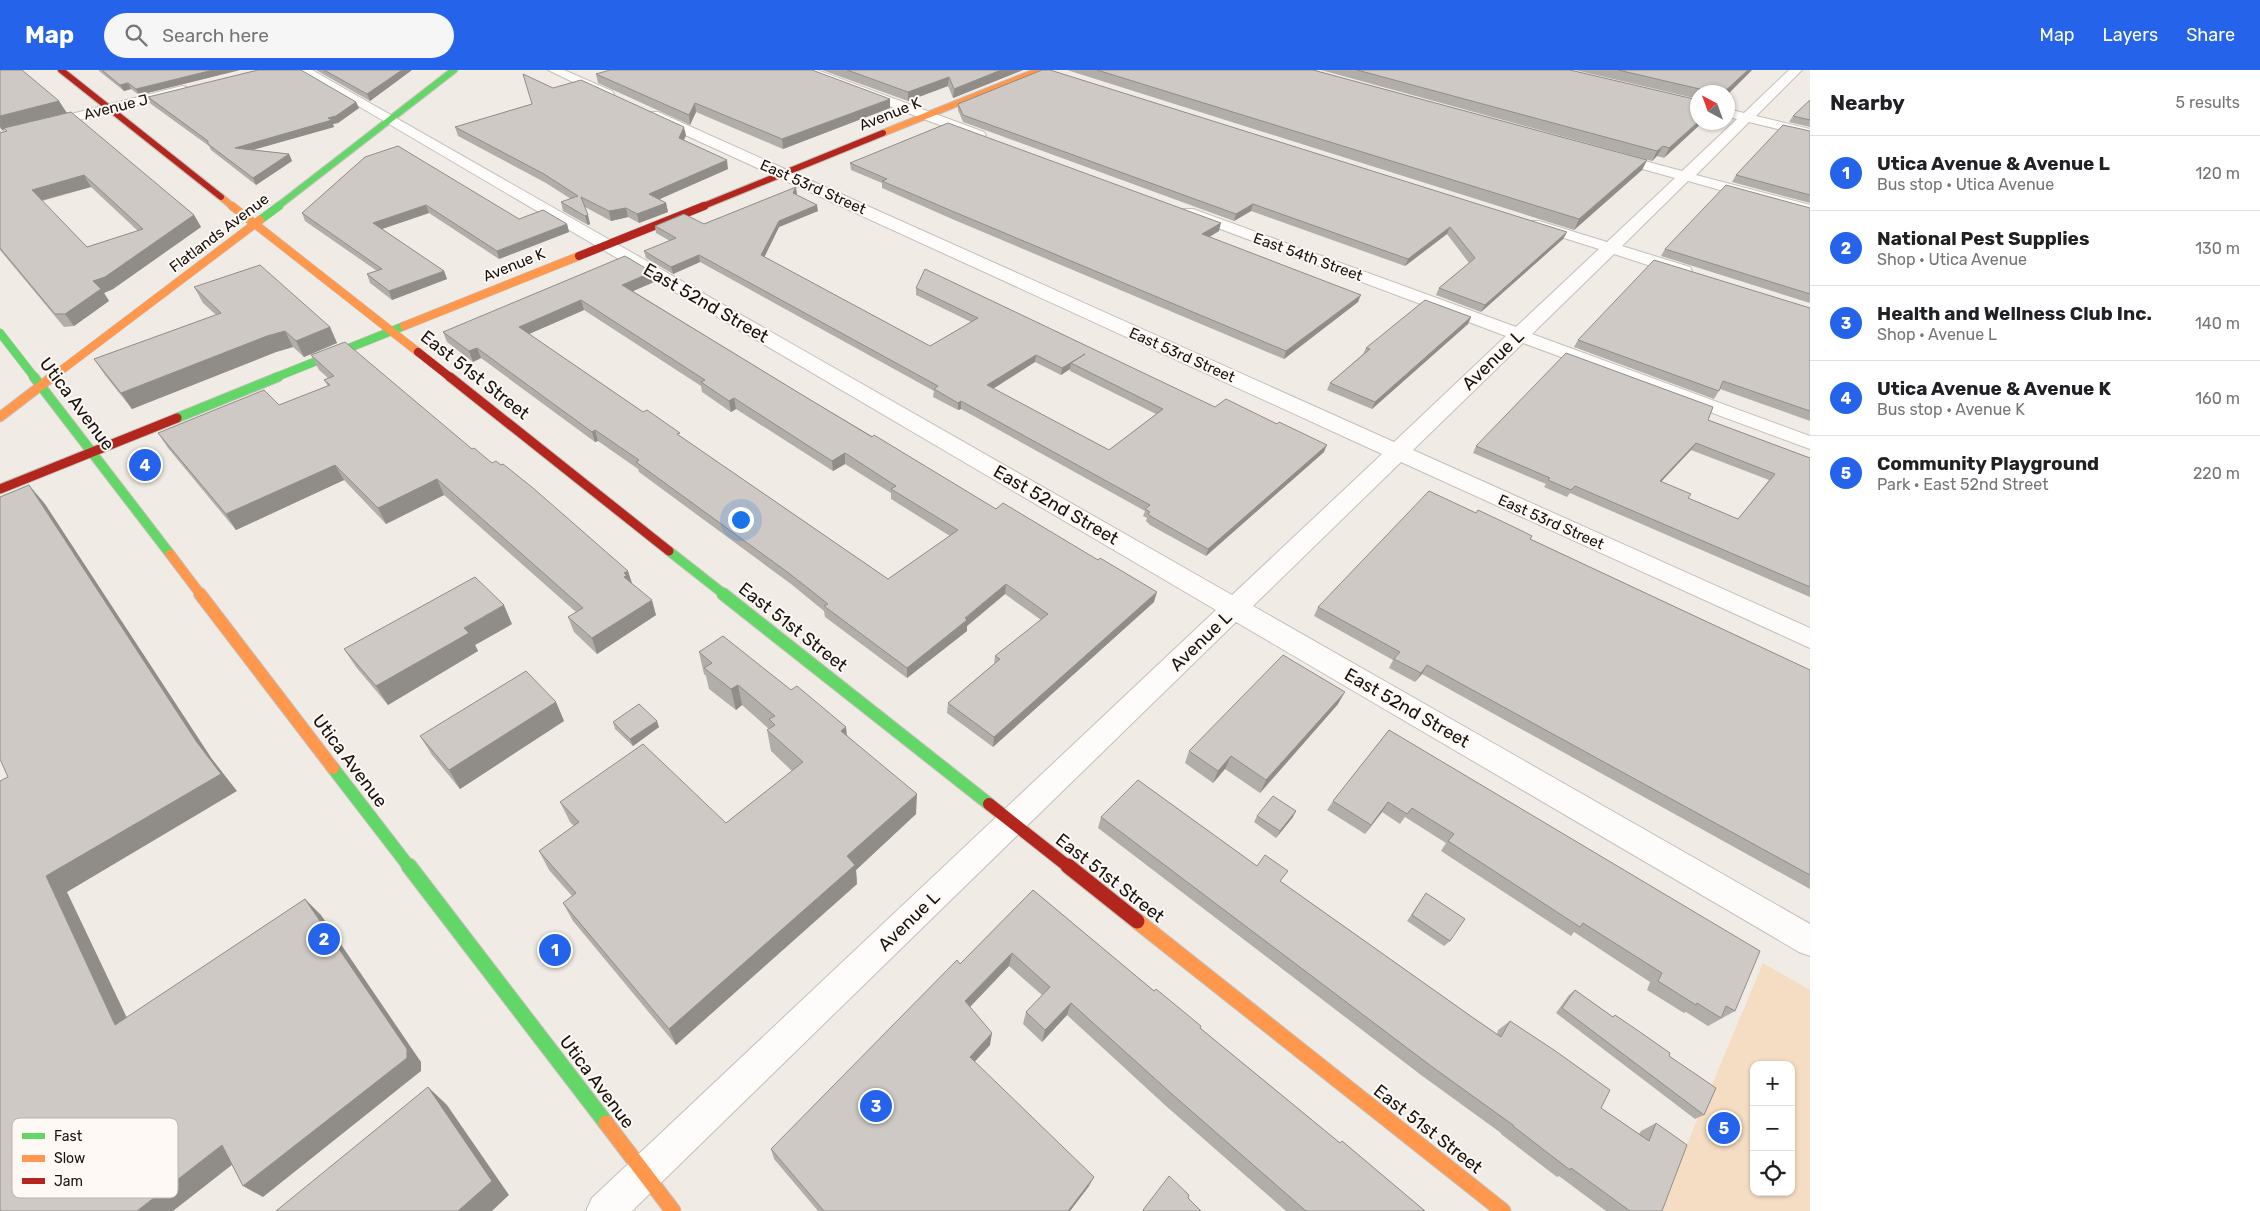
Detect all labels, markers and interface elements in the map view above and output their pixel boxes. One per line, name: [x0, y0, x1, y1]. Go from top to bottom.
search box: [104, 13, 454, 58]
text: Map: [25, 21, 74, 49]
icon: search: [122, 21, 150, 49]
text: Search here: [162, 24, 269, 47]
text: Map: [2040, 24, 2075, 46]
text: Layers: [2103, 24, 2158, 46]
text: Share: [2186, 24, 2235, 46]
north arrow: [1690, 85, 1735, 130]
street label: Avenue J: [82, 90, 150, 124]
text: Nearby: [1830, 90, 1905, 115]
street label: Avenue K: [856, 93, 924, 135]
text: 5 results: [2176, 93, 2240, 112]
text: Utica Avenue & Avenue L: [1877, 152, 2110, 175]
street label: East 53rd Street: [757, 156, 869, 218]
text: 1: [1842, 164, 1850, 183]
text: 120 m: [2195, 164, 2240, 183]
text: Bus stop · Utica Avenue: [1877, 175, 2054, 194]
street label: Flatlands Avenue: [166, 190, 272, 276]
text: National Pest Supplies: [1877, 227, 2089, 250]
street label: East 54th Street: [1251, 229, 1365, 285]
text: 2: [1841, 239, 1851, 258]
text: 130 m: [2195, 239, 2240, 258]
street label: Avenue K: [480, 244, 548, 286]
text: Shop · Utica Avenue: [1877, 250, 2027, 269]
street label: East 52nd Street: [640, 258, 772, 348]
text: Health and Wellness Club Inc.: [1877, 302, 2152, 325]
text: 3: [1841, 314, 1851, 333]
text: 140 m: [2195, 314, 2240, 333]
street label: East 53rd Street: [1126, 324, 1238, 386]
street label: Avenue L: [1457, 325, 1529, 395]
text: Shop · Avenue L: [1877, 325, 1997, 344]
street label: East 51st Street: [416, 326, 534, 424]
street label: Utica Avenue: [35, 353, 119, 455]
text: Utica Avenue & Avenue K: [1877, 377, 2111, 400]
text: 4: [1841, 389, 1851, 408]
text: 160 m: [2195, 389, 2240, 408]
text: Bus stop · Avenue K: [1877, 400, 2025, 419]
pin: 4: [129, 446, 161, 484]
text: Community Playground: [1877, 452, 2099, 475]
street label: East 52nd Street: [990, 460, 1122, 550]
text: 5: [1841, 464, 1851, 483]
text: 220 m: [2193, 464, 2240, 483]
text: Park · East 52nd Street: [1877, 475, 2048, 494]
street label: East 53rd Street: [1495, 491, 1607, 553]
your location: [728, 507, 754, 533]
street label: East 51st Street: [734, 578, 852, 676]
street label: Avenue L: [1165, 606, 1237, 676]
street label: East 52nd Street: [1341, 663, 1473, 753]
street label: Utica Avenue: [308, 710, 392, 812]
street label: East 51st Street: [1051, 829, 1169, 927]
street label: Avenue L: [873, 886, 945, 956]
pin: 2: [308, 920, 340, 958]
pin: 1: [539, 931, 571, 969]
street label: Utica Avenue: [555, 1031, 639, 1133]
map controls: [1750, 1061, 1795, 1196]
button: +: [1750, 1061, 1795, 1106]
street label: East 51st Street: [1369, 1080, 1487, 1178]
pin: 3: [860, 1087, 892, 1125]
button: −: [1750, 1106, 1795, 1151]
pin: 5: [1708, 1109, 1740, 1147]
legend: [12, 1118, 178, 1198]
text: Fast: [54, 1128, 83, 1145]
text: Slow: [54, 1150, 85, 1167]
button: locate: [1750, 1151, 1795, 1196]
text: Jam: [54, 1173, 83, 1190]

